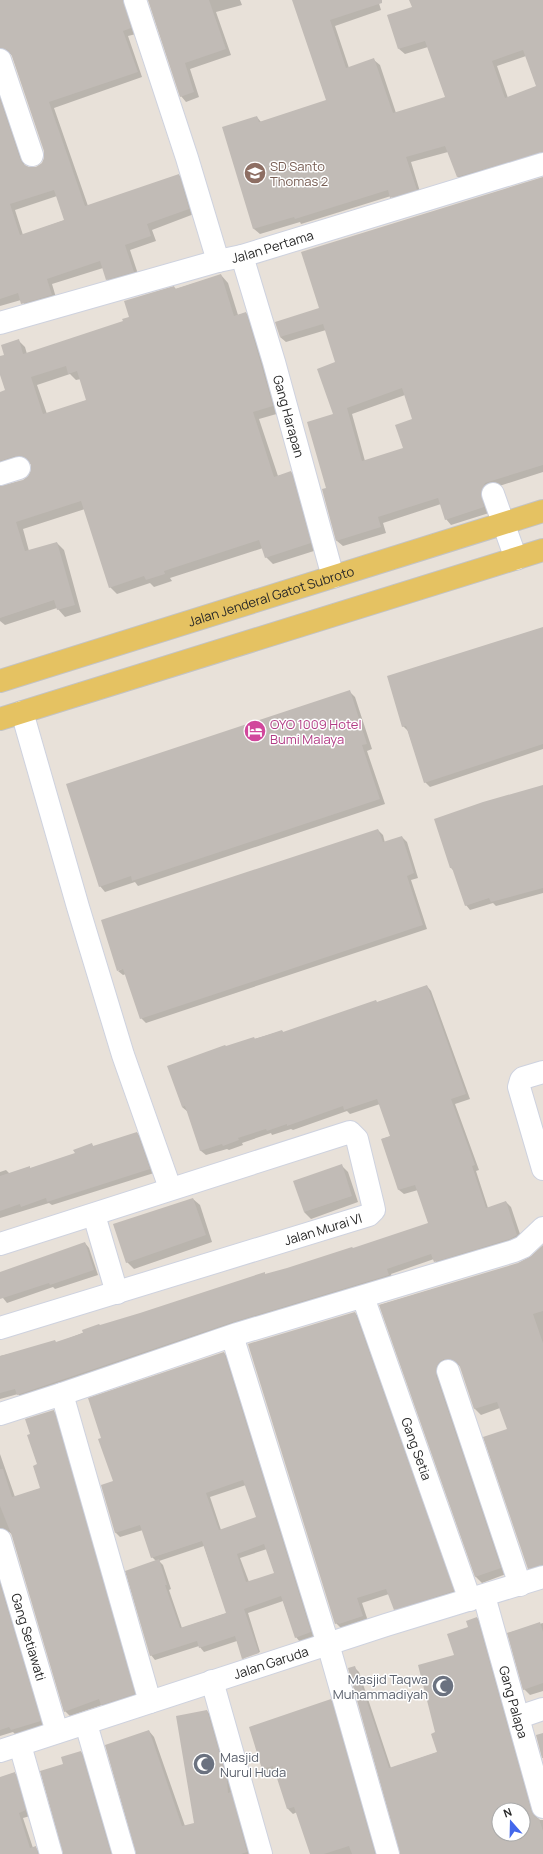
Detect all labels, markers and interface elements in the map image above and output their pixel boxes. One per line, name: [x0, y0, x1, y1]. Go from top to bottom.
place label: SD Santo Thomas 2: [270, 157, 328, 190]
school or university icon: SD Santo Thomas 2: [242, 160, 268, 186]
street label: Jalan Pertama: [230, 226, 316, 267]
street label: Gang Harapan: [269, 373, 309, 460]
street label: Jalan Jenderal Gatot Subroto: [186, 562, 357, 631]
place label: OYO 1009 Hotel Bumi Malaya: [270, 715, 362, 748]
hotel icon: OYO 1009 Hotel Bumi Malaya: [242, 718, 268, 744]
street label: Jalan Murai VI: [282, 1209, 364, 1249]
street label: Gang Setia: [397, 1415, 436, 1483]
street label: Gang Setiawati: [7, 1591, 50, 1683]
street label: Jalan Garuda: [231, 1642, 311, 1683]
street label: Gang Palapa: [495, 1664, 532, 1740]
place label: Masjid Taqwa Muhammadiyah: [333, 1670, 428, 1703]
mosque icon: Masjid Taqwa Muhammadiyah: [430, 1673, 456, 1699]
place label: Masjid Nurul Huda: [220, 1748, 286, 1781]
mosque icon: Masjid Nurul Huda: [191, 1751, 217, 1777]
north arrow: [491, 1802, 531, 1842]
text: N: [501, 1804, 514, 1821]

